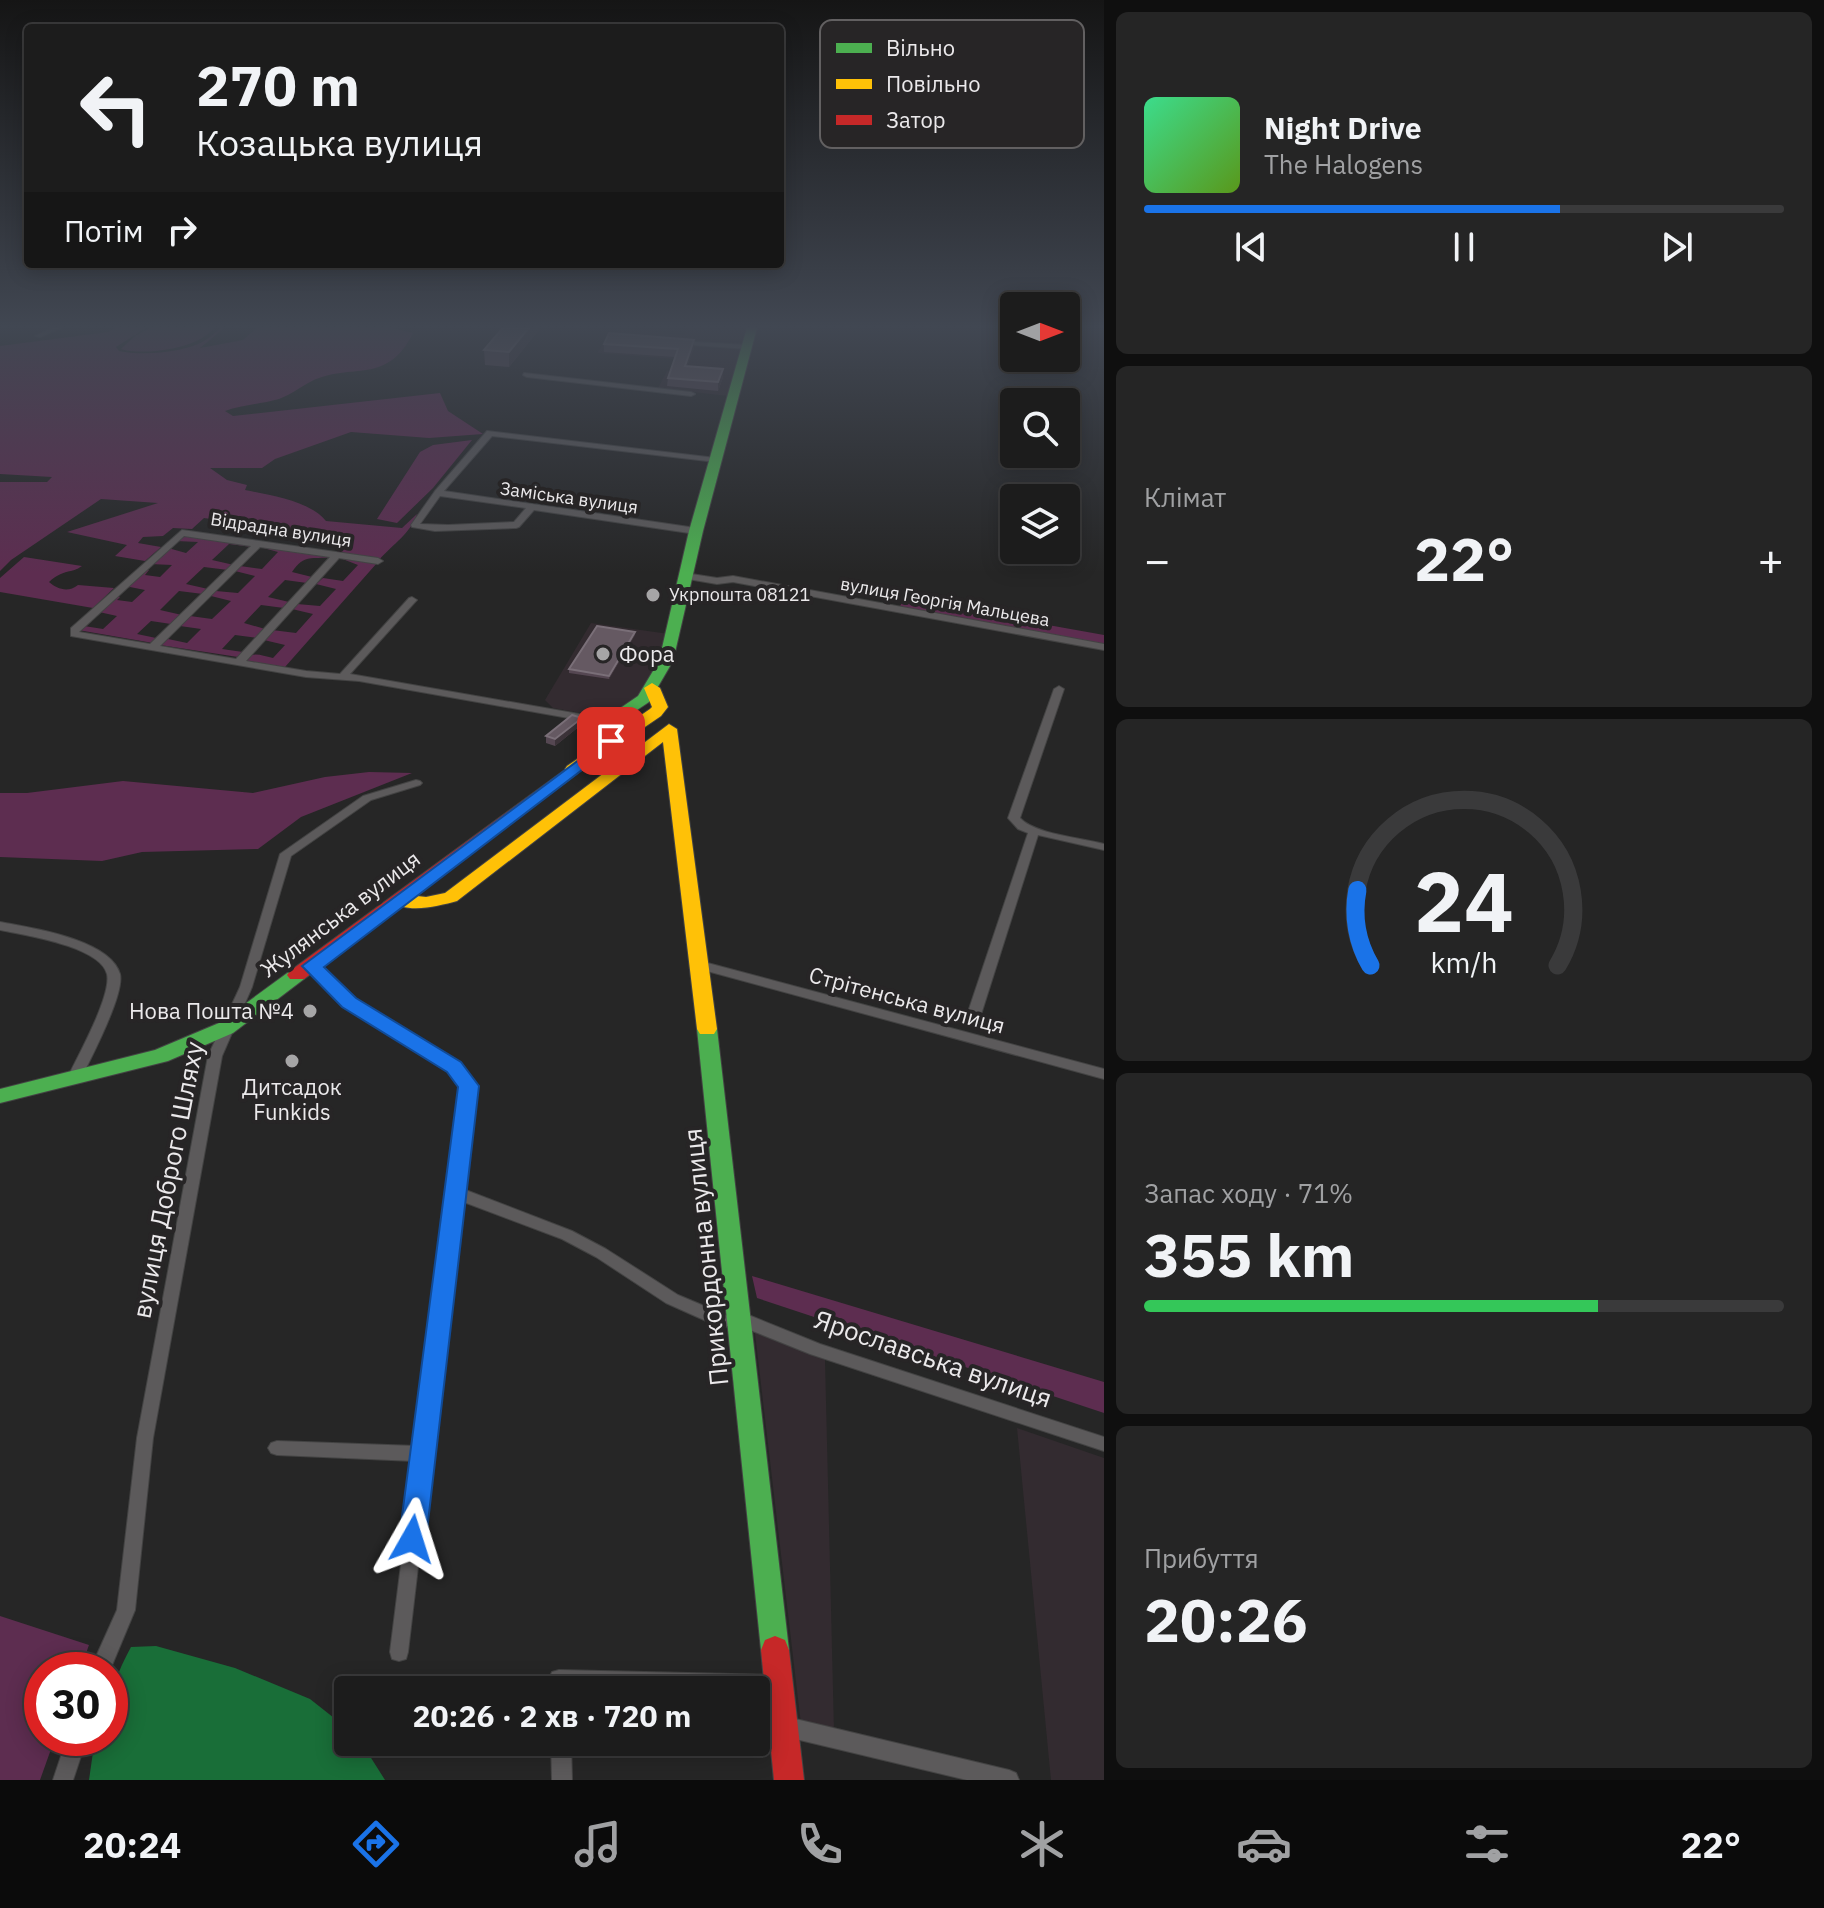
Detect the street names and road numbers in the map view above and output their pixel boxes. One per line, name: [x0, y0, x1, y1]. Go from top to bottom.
street label: Заміська вулиця: [499, 476, 640, 519]
street label: Відрадна вулиця: [209, 507, 353, 552]
street label: вулиця Георгія Мальцева: [839, 572, 1052, 631]
street label: Жулянська вулиця: [254, 844, 426, 983]
street label: Стрітенська вулиця: [806, 959, 1008, 1040]
street label: вулиця Доброго Шляху: [123, 1038, 211, 1321]
street label: Прикордонна вулиця: [675, 1127, 735, 1388]
street label: Ярославська вулиця: [810, 1301, 1057, 1415]

